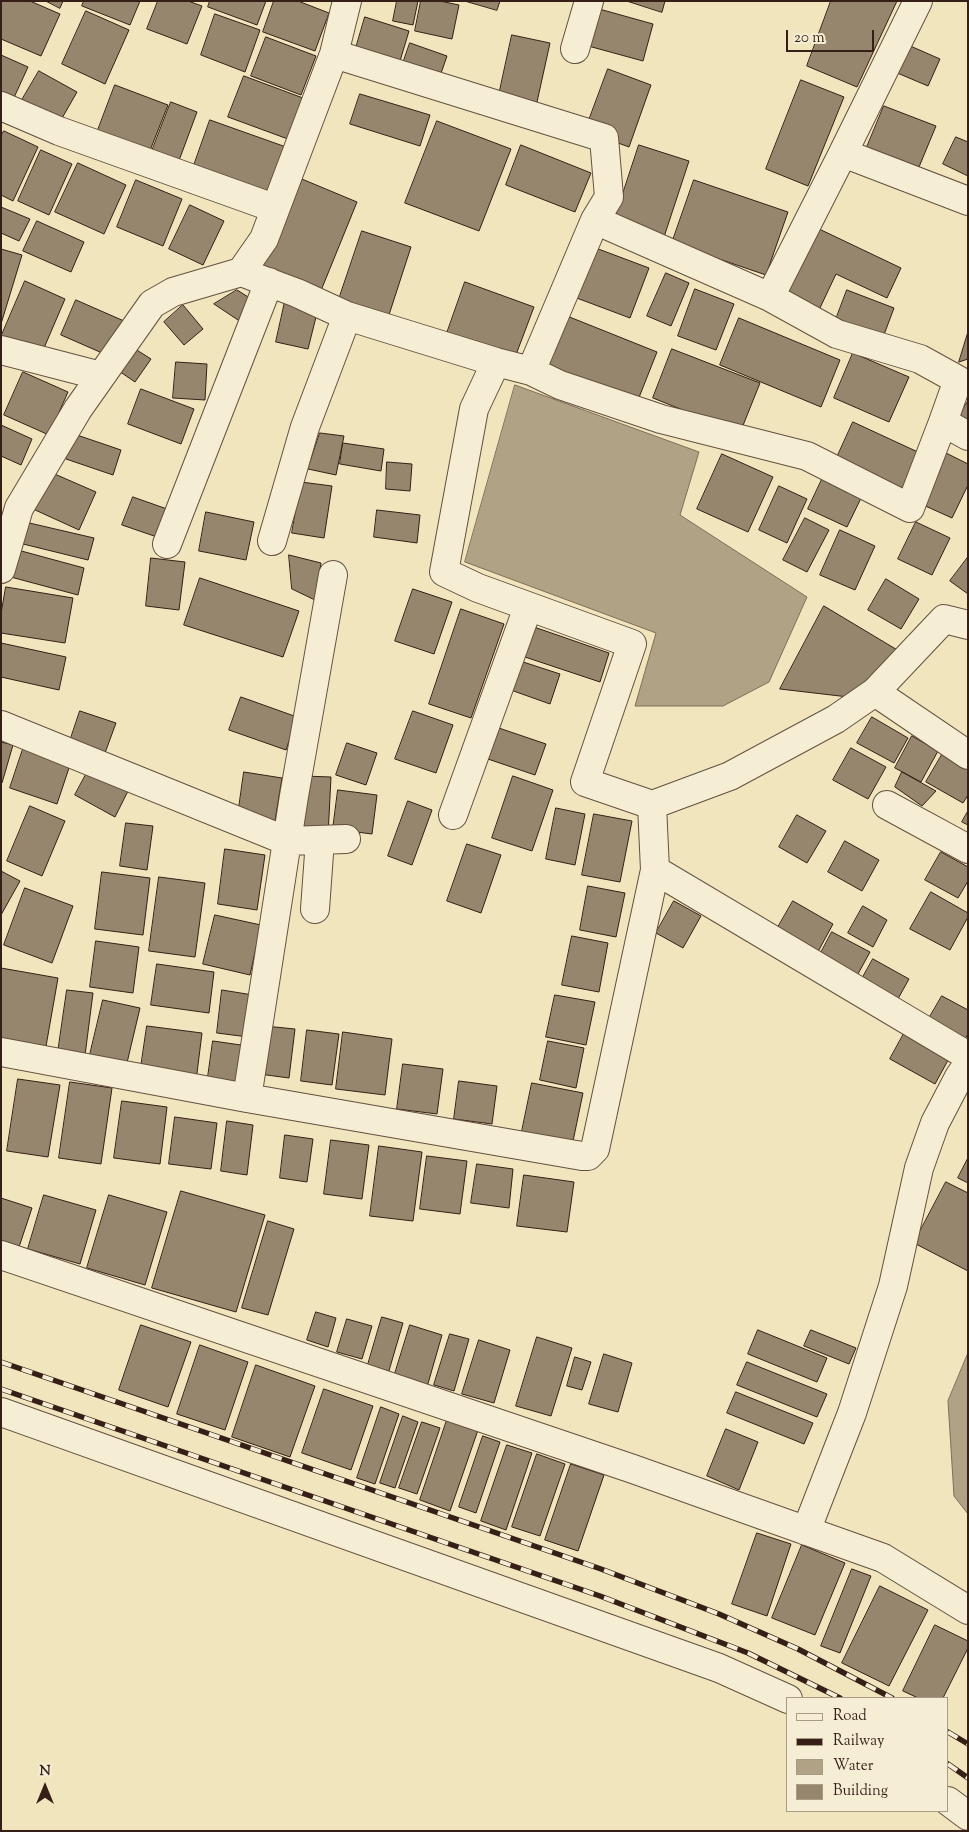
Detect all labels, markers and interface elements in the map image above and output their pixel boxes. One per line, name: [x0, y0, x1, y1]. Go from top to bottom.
scale bar: [789, 20, 876, 52]
text: 20 m: [794, 28, 825, 49]
legend: [786, 1697, 949, 1812]
text: Road: [833, 1706, 867, 1727]
text: Railway: [833, 1731, 884, 1752]
text: Water: [833, 1756, 873, 1777]
north arrow: [20, 1762, 70, 1812]
text: N: [39, 1762, 51, 1782]
text: Building: [833, 1781, 888, 1802]

